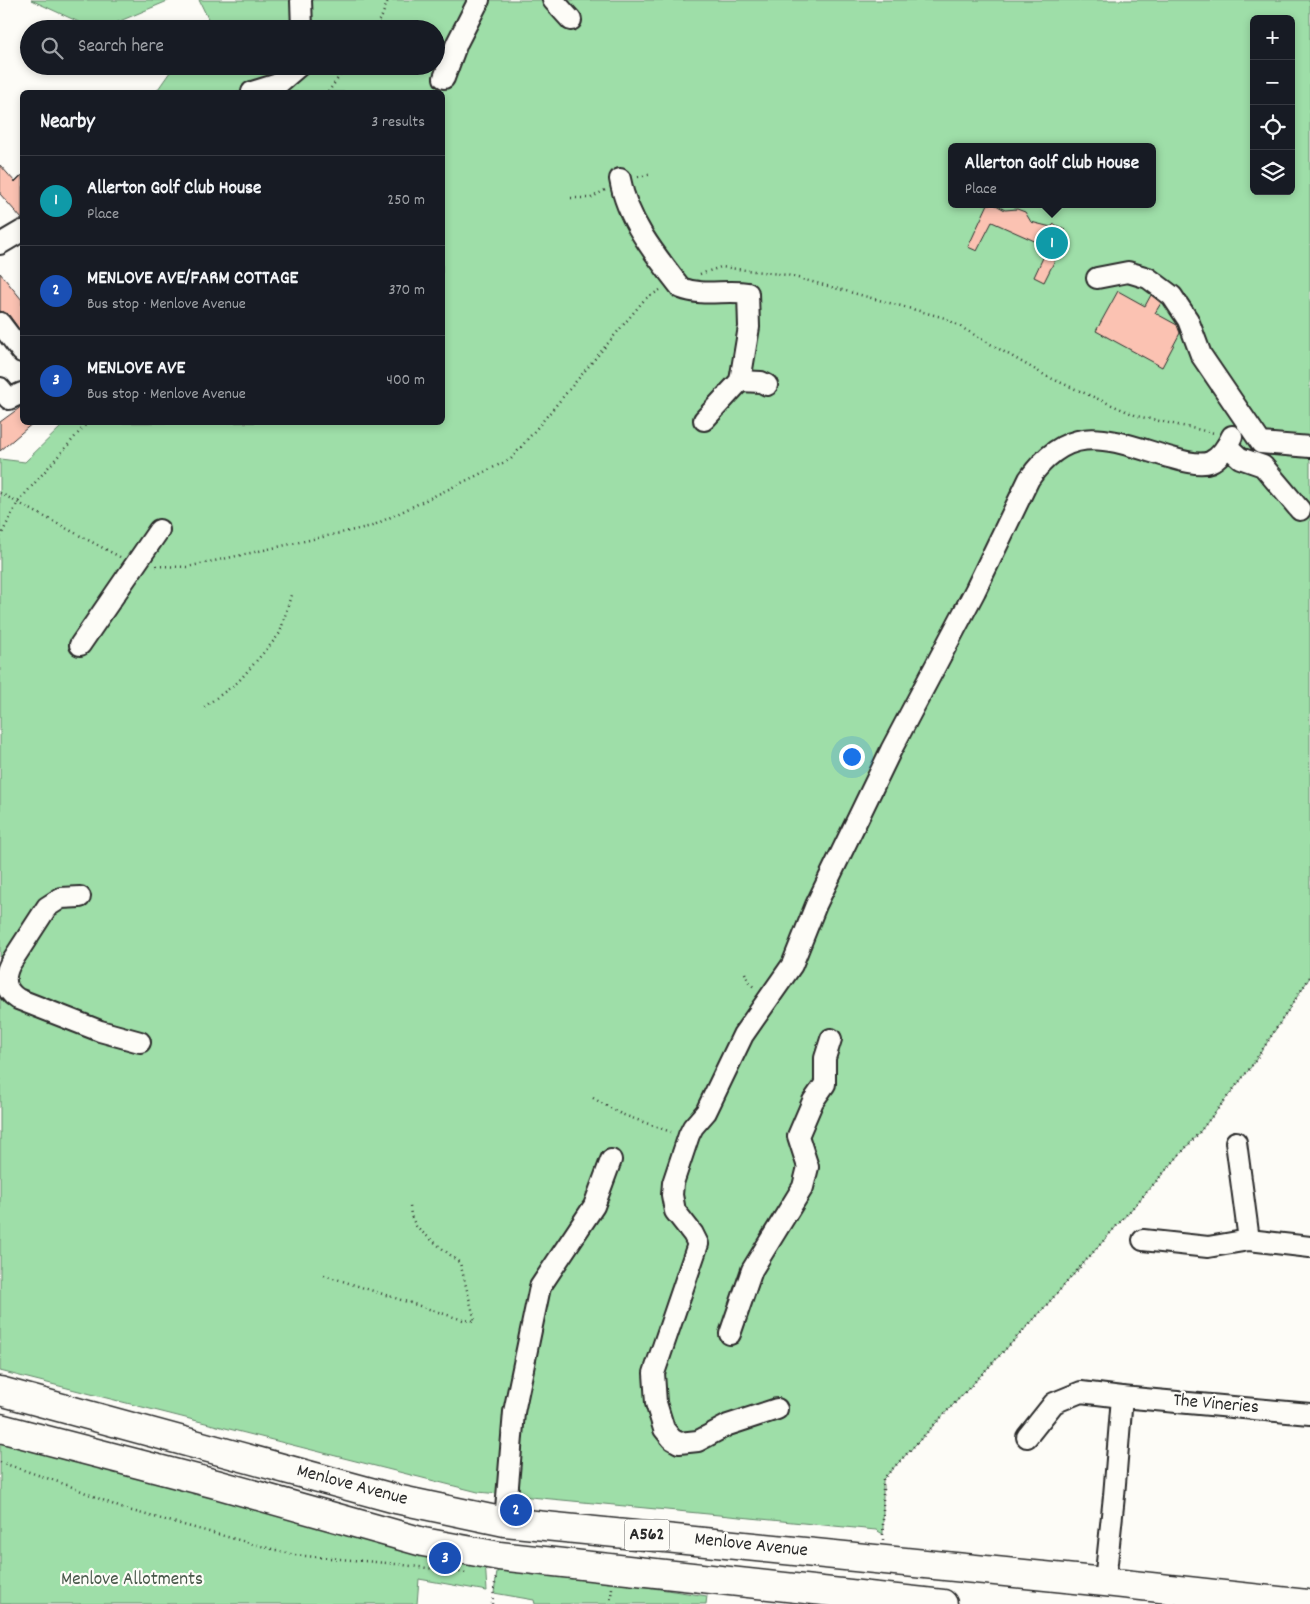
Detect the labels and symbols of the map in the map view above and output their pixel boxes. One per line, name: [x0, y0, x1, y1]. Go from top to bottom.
pin: 1: [1036, 224, 1068, 262]
your location: [839, 744, 865, 770]
street label: The Vineries: [1172, 1388, 1260, 1422]
street label: Menlove Avenue: [294, 1458, 410, 1514]
pin: 2: [500, 1491, 532, 1529]
road number: A562: [624, 1520, 670, 1550]
street label: Menlove Avenue: [693, 1527, 809, 1565]
pin: 3: [429, 1539, 461, 1577]
park label: Menlove Allotments: [61, 1567, 203, 1594]

